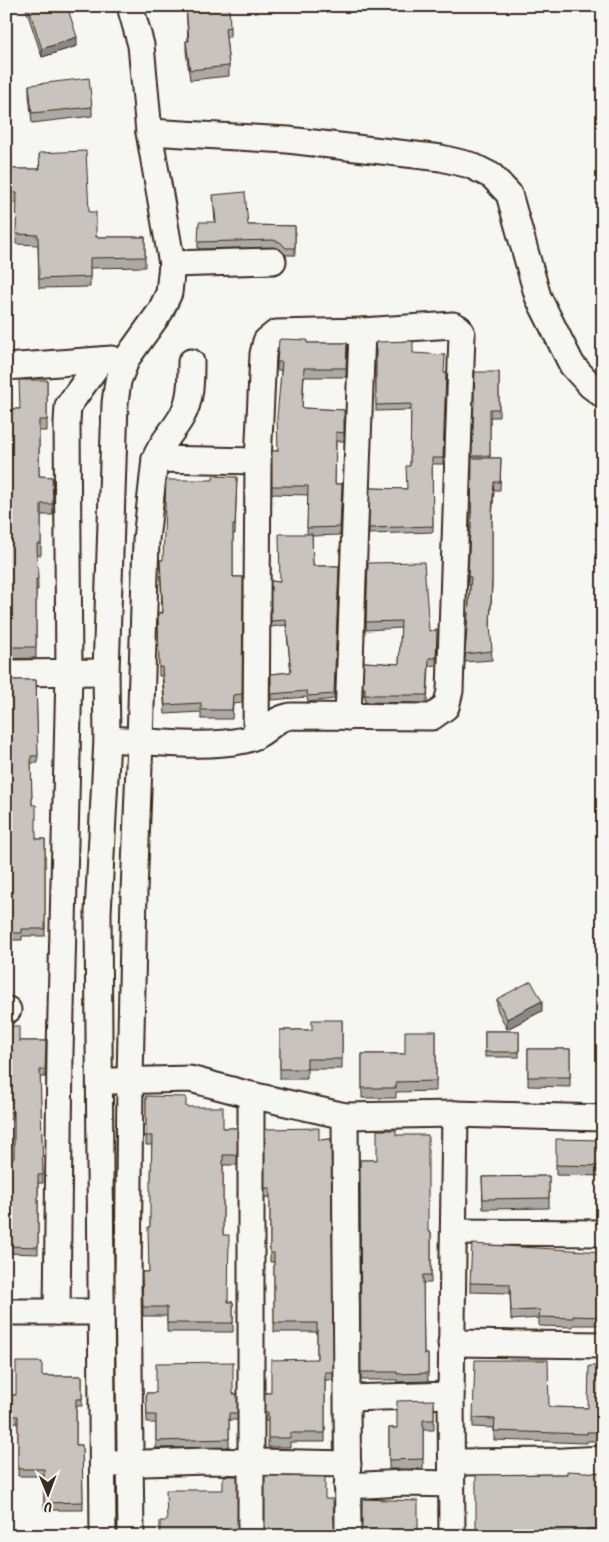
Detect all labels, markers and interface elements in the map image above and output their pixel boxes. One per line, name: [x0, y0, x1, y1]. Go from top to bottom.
north arrow: [22, 1470, 72, 1520]
text: U: [43, 1495, 53, 1517]

